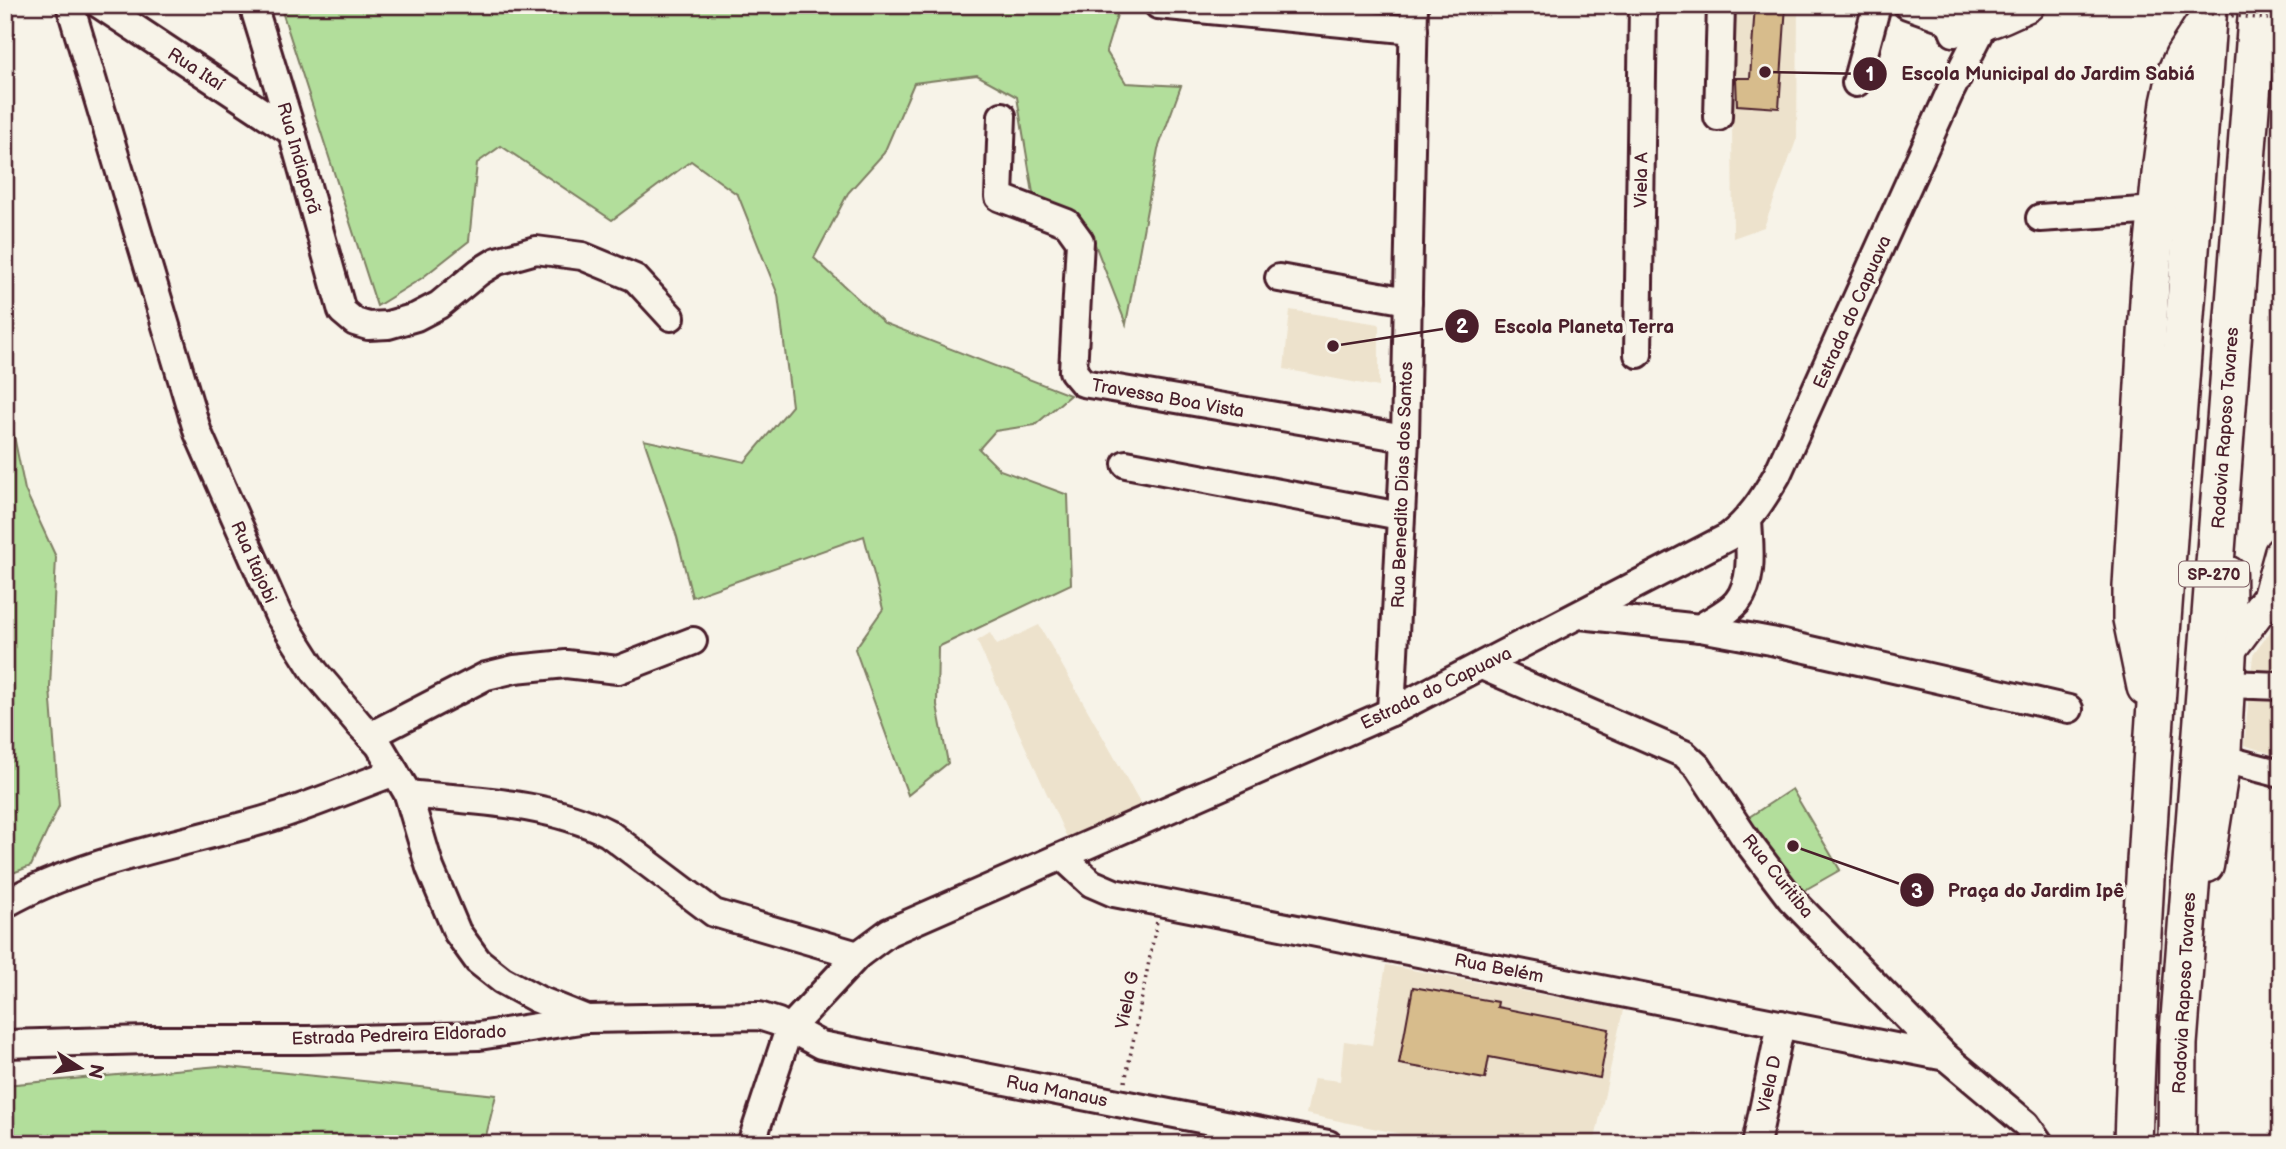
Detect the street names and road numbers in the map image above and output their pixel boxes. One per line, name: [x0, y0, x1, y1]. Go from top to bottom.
street label: Rua Itaí: [164, 43, 228, 96]
street label: Rua Indiaporã: [273, 100, 325, 217]
street label: Viela A: [1631, 152, 1652, 208]
street label: Estrada do Capuava: [1809, 232, 1896, 392]
street label: Rodovia Raposo Tavares: [2208, 327, 2243, 529]
street label: Rua Benedito Dias dos Santos: [1388, 361, 1417, 609]
street label: Travessa Boa Vista: [1090, 375, 1246, 422]
street label: Rua Itajobi: [226, 518, 281, 606]
road number: SP-270: [2179, 562, 2249, 586]
street label: Estrada do Capuava: [1357, 643, 1515, 734]
street label: Rua Curitiba: [1738, 830, 1818, 922]
street label: Rodovia Raposo Tavares: [2169, 892, 2200, 1094]
street label: Rua Belém: [1452, 950, 1545, 987]
street label: Viela G: [1112, 969, 1143, 1031]
street label: Estrada Pedreira Eldorado: [291, 1021, 507, 1050]
street label: Viela D: [1753, 1054, 1786, 1115]
street label: Rua Manaus: [1004, 1071, 1109, 1112]

